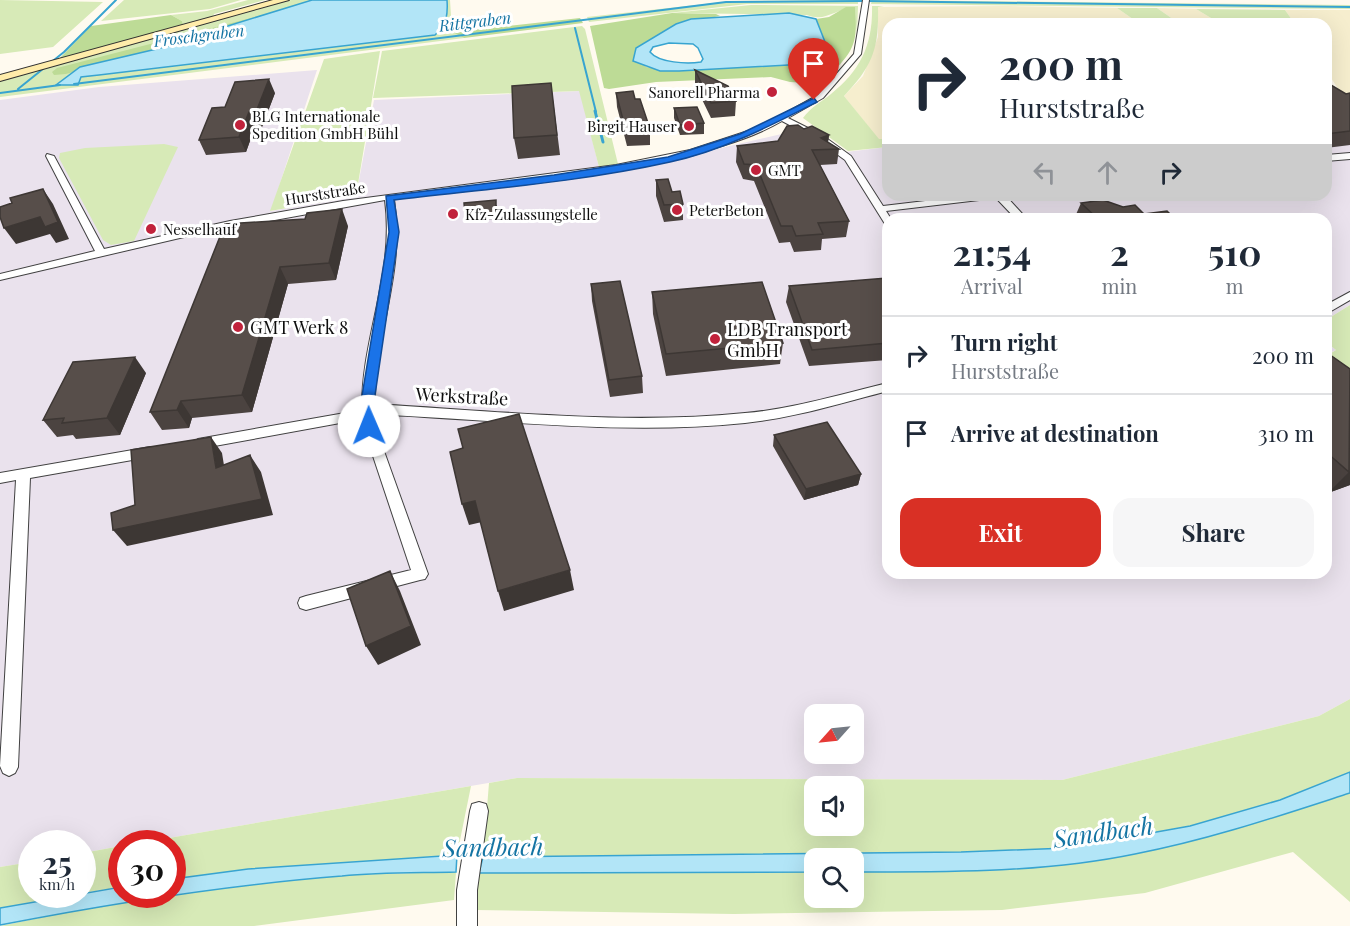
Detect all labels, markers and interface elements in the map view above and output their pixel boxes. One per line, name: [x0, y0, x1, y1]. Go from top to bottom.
water label: Rittgraben: [437, 6, 512, 36]
water label: Froschgraben: [151, 19, 246, 51]
text: 200 m: [999, 35, 1123, 91]
pin: [788, 38, 839, 100]
icon: right: [900, 42, 978, 120]
icon: arrive: [797, 47, 830, 80]
place label: Sanorell Pharma: [649, 82, 761, 102]
marker: Sanorell Pharma: [765, 85, 779, 99]
text: Hurststraße: [999, 89, 1145, 125]
place label: BLG Internationale Spedition GmbH Bühl: [252, 106, 398, 143]
place label: Birgit Hauser: [587, 116, 677, 136]
marker: BLG Internationale Spedition GmbH Bühl: [233, 118, 247, 132]
marker: Birgit Hauser: [682, 119, 696, 133]
icon: left: [1028, 156, 1061, 189]
icon: ahead: [1091, 156, 1124, 189]
icon: right: [1154, 156, 1187, 189]
place label: GMT: [768, 160, 801, 180]
marker: GMT: [749, 163, 763, 177]
street label: Hurststraße: [283, 177, 367, 209]
place label: PeterBeton: [689, 200, 764, 220]
marker: PeterBeton: [670, 203, 684, 217]
place label: Kfz-Zulassungstelle: [465, 204, 598, 224]
marker: Kfz-Zulassungstelle: [446, 207, 460, 221]
place label: Nesselhauf: [163, 219, 237, 239]
marker: Nesselhauf: [144, 222, 158, 236]
text: 21:54: [953, 227, 1031, 275]
text: 2: [1110, 227, 1129, 275]
text: 510: [1208, 227, 1261, 275]
text: Arrival: [961, 272, 1023, 299]
text: min: [1102, 272, 1137, 299]
text: m: [1226, 272, 1244, 299]
place label: GMT Werk 8: [250, 315, 348, 339]
place label: LDB Transport GmbH: [727, 317, 848, 362]
marker: GMT Werk 8: [231, 320, 245, 334]
text: Turn right: [951, 327, 1057, 357]
marker: LDB Transport GmbH: [708, 332, 722, 346]
icon: right: [900, 339, 933, 372]
text: 200 m: [1252, 340, 1314, 370]
text: Hurststraße: [951, 357, 1059, 384]
street label: Werkstraße: [414, 382, 509, 410]
position arrow: [337, 394, 401, 458]
icon: arrive: [900, 417, 933, 450]
text: Arrive at destination: [951, 418, 1159, 448]
text: 310 m: [1258, 418, 1314, 448]
button: Exit: [900, 498, 1101, 567]
button: Share: [1113, 498, 1314, 567]
north arrow: [804, 704, 864, 764]
map controls: [804, 704, 864, 908]
button: sound: [804, 776, 864, 836]
water label: Sandbach: [1050, 808, 1155, 854]
water label: Sandbach: [441, 829, 544, 863]
speed limit sign: 30: [108, 830, 186, 908]
text: 25: [42, 842, 72, 882]
button: search: [804, 848, 864, 908]
text: km/h: [39, 874, 75, 894]

